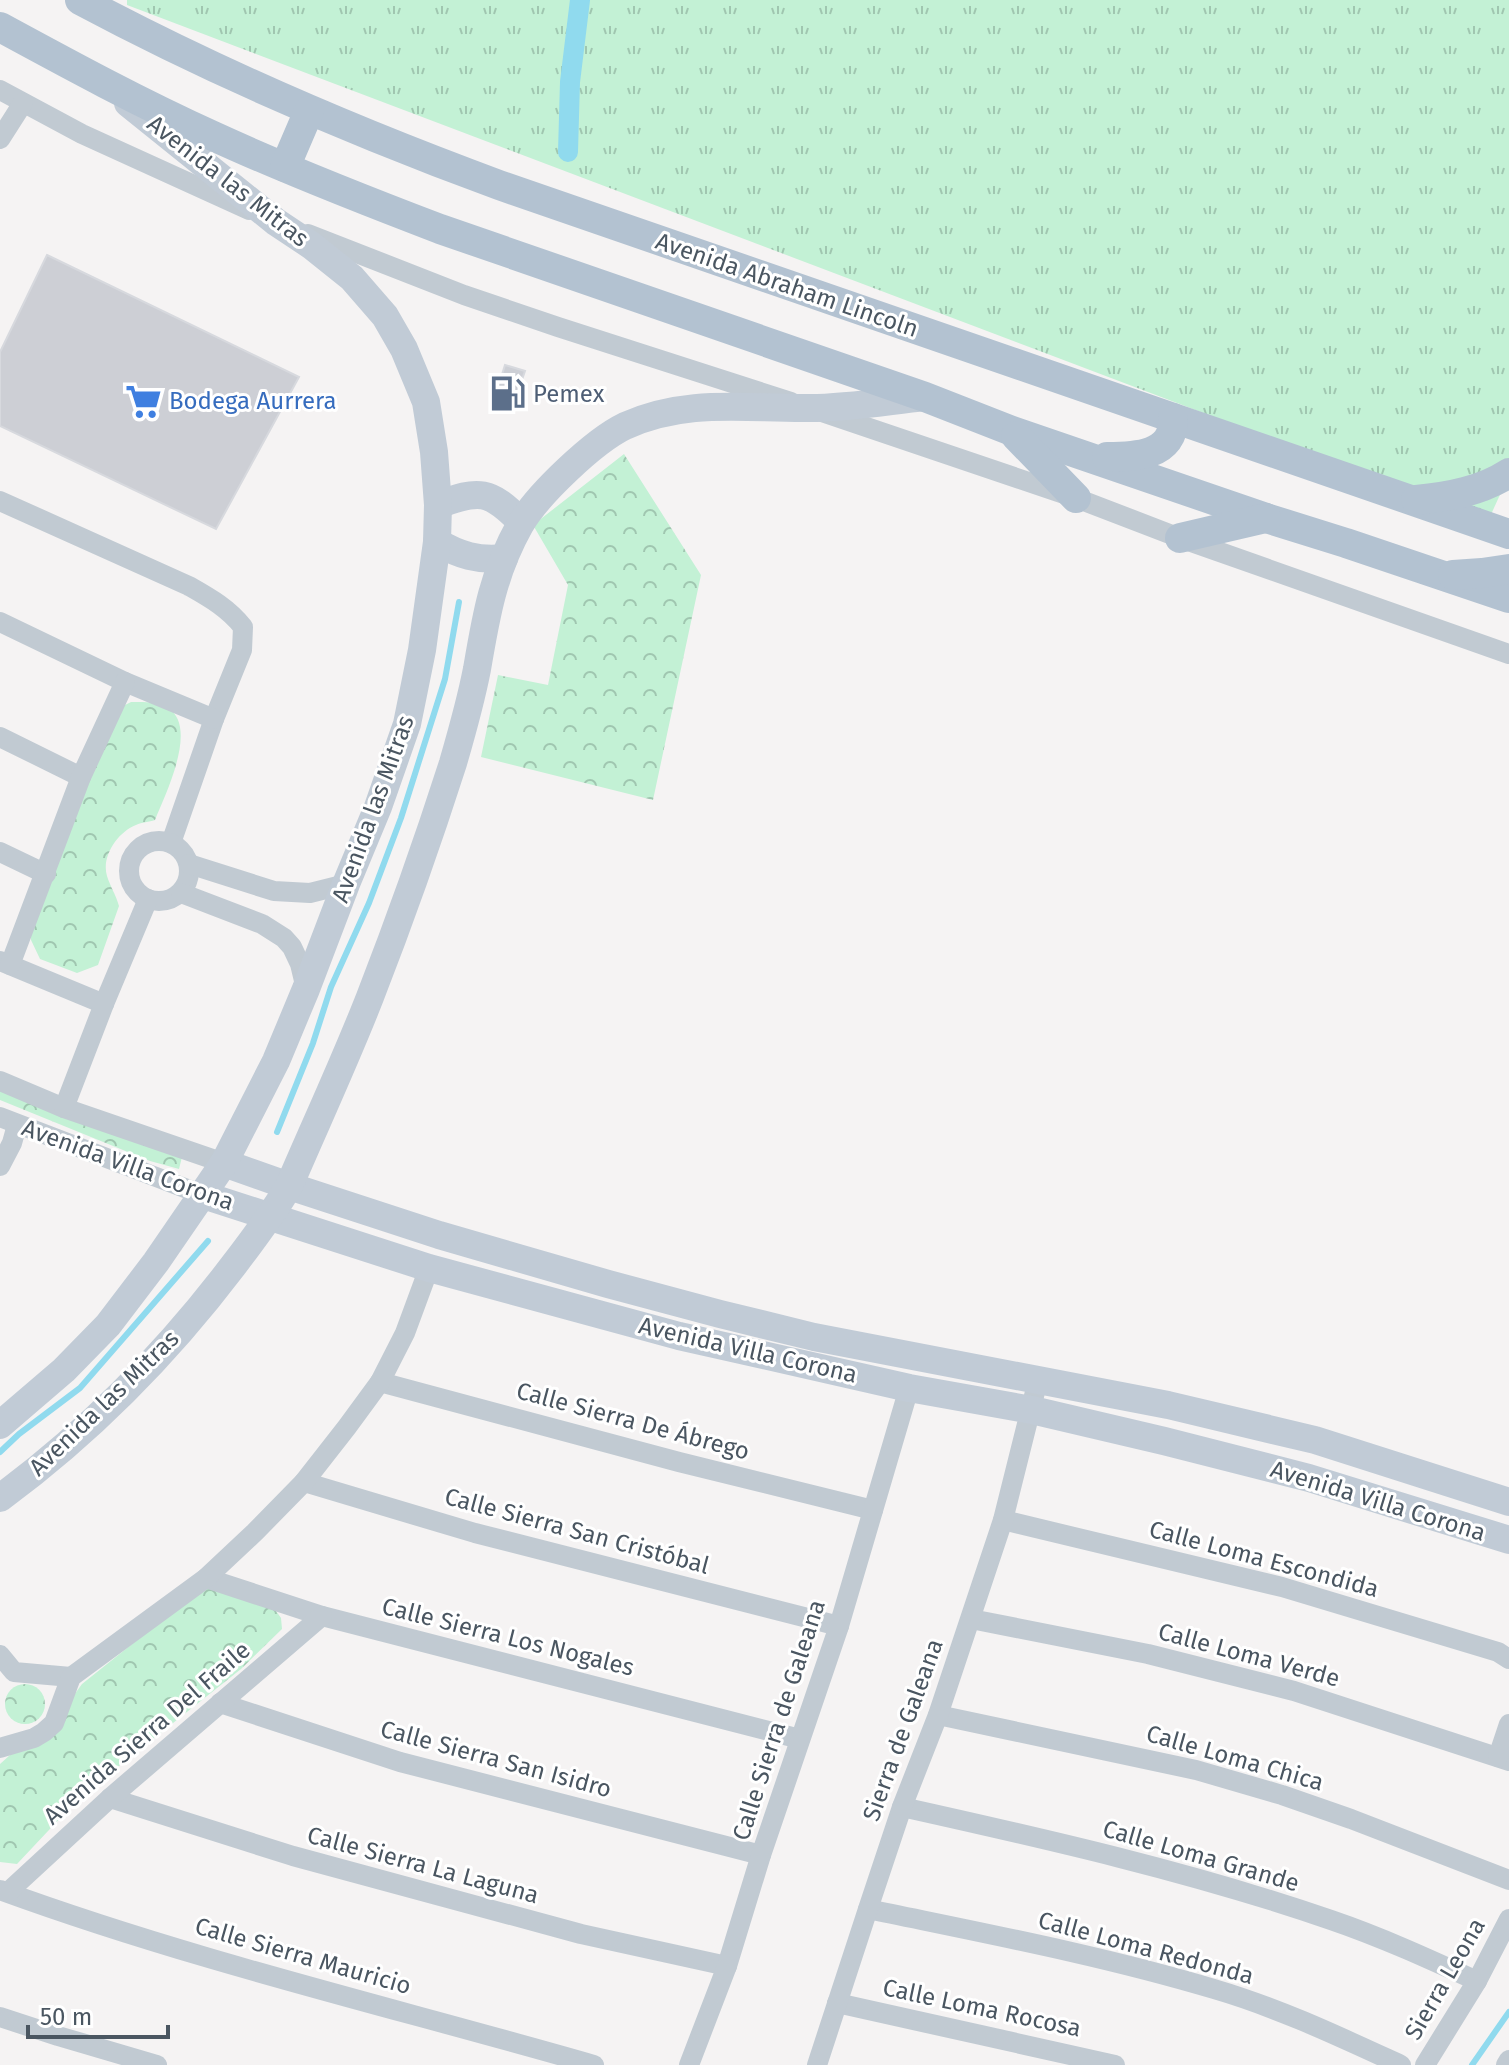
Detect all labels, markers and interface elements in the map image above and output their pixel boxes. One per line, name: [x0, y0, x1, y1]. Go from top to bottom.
street label: Avenida las Mitras: [142, 109, 314, 253]
street label: Avenida Abraham Lincoln: [652, 227, 922, 343]
fuel station icon: Pemex: [488, 375, 526, 413]
place label: Pemex: [533, 380, 605, 408]
supermarket icon: Bodega Aurrera: [124, 382, 162, 420]
place label: Bodega Aurrera: [169, 387, 337, 415]
street label: Avenida las Mitras: [326, 712, 420, 906]
street label: Avenida Villa Corona: [18, 1114, 238, 1216]
street label: Avenida Villa Corona: [636, 1311, 860, 1389]
street label: Avenida las Mitras: [23, 1325, 185, 1481]
street label: Calle Sierra De Ábrego: [513, 1375, 753, 1466]
street label: Avenida Villa Corona: [1267, 1455, 1489, 1547]
street label: Calle Sierra San Cristóbal: [442, 1482, 712, 1580]
street label: Calle Loma Escondida: [1146, 1515, 1382, 1603]
street label: Calle Sierra Los Nogales: [379, 1592, 637, 1682]
street label: Calle Sierra de Galeana: [727, 1596, 831, 1844]
street label: Calle Loma Verde: [1155, 1617, 1343, 1693]
street label: Sierra de Galeana: [857, 1635, 949, 1825]
street label: Avenida Sierra Del Fraile: [38, 1636, 256, 1830]
street label: Calle Sierra San Isidro: [377, 1715, 615, 1803]
street label: Calle Loma Chica: [1143, 1719, 1327, 1797]
street label: Calle Loma Grande: [1100, 1815, 1302, 1897]
street label: Calle Sierra La Laguna: [304, 1821, 542, 1909]
street label: Calle Loma Redonda: [1035, 1906, 1257, 1990]
street label: Calle Sierra Mauricio: [192, 1912, 414, 2000]
street label: Sierra Leona: [1399, 1913, 1491, 2045]
street label: Calle Loma Rocosa: [880, 1973, 1084, 2043]
scale bar: [28, 1989, 168, 2039]
text: 50 m: [40, 2003, 92, 2031]

